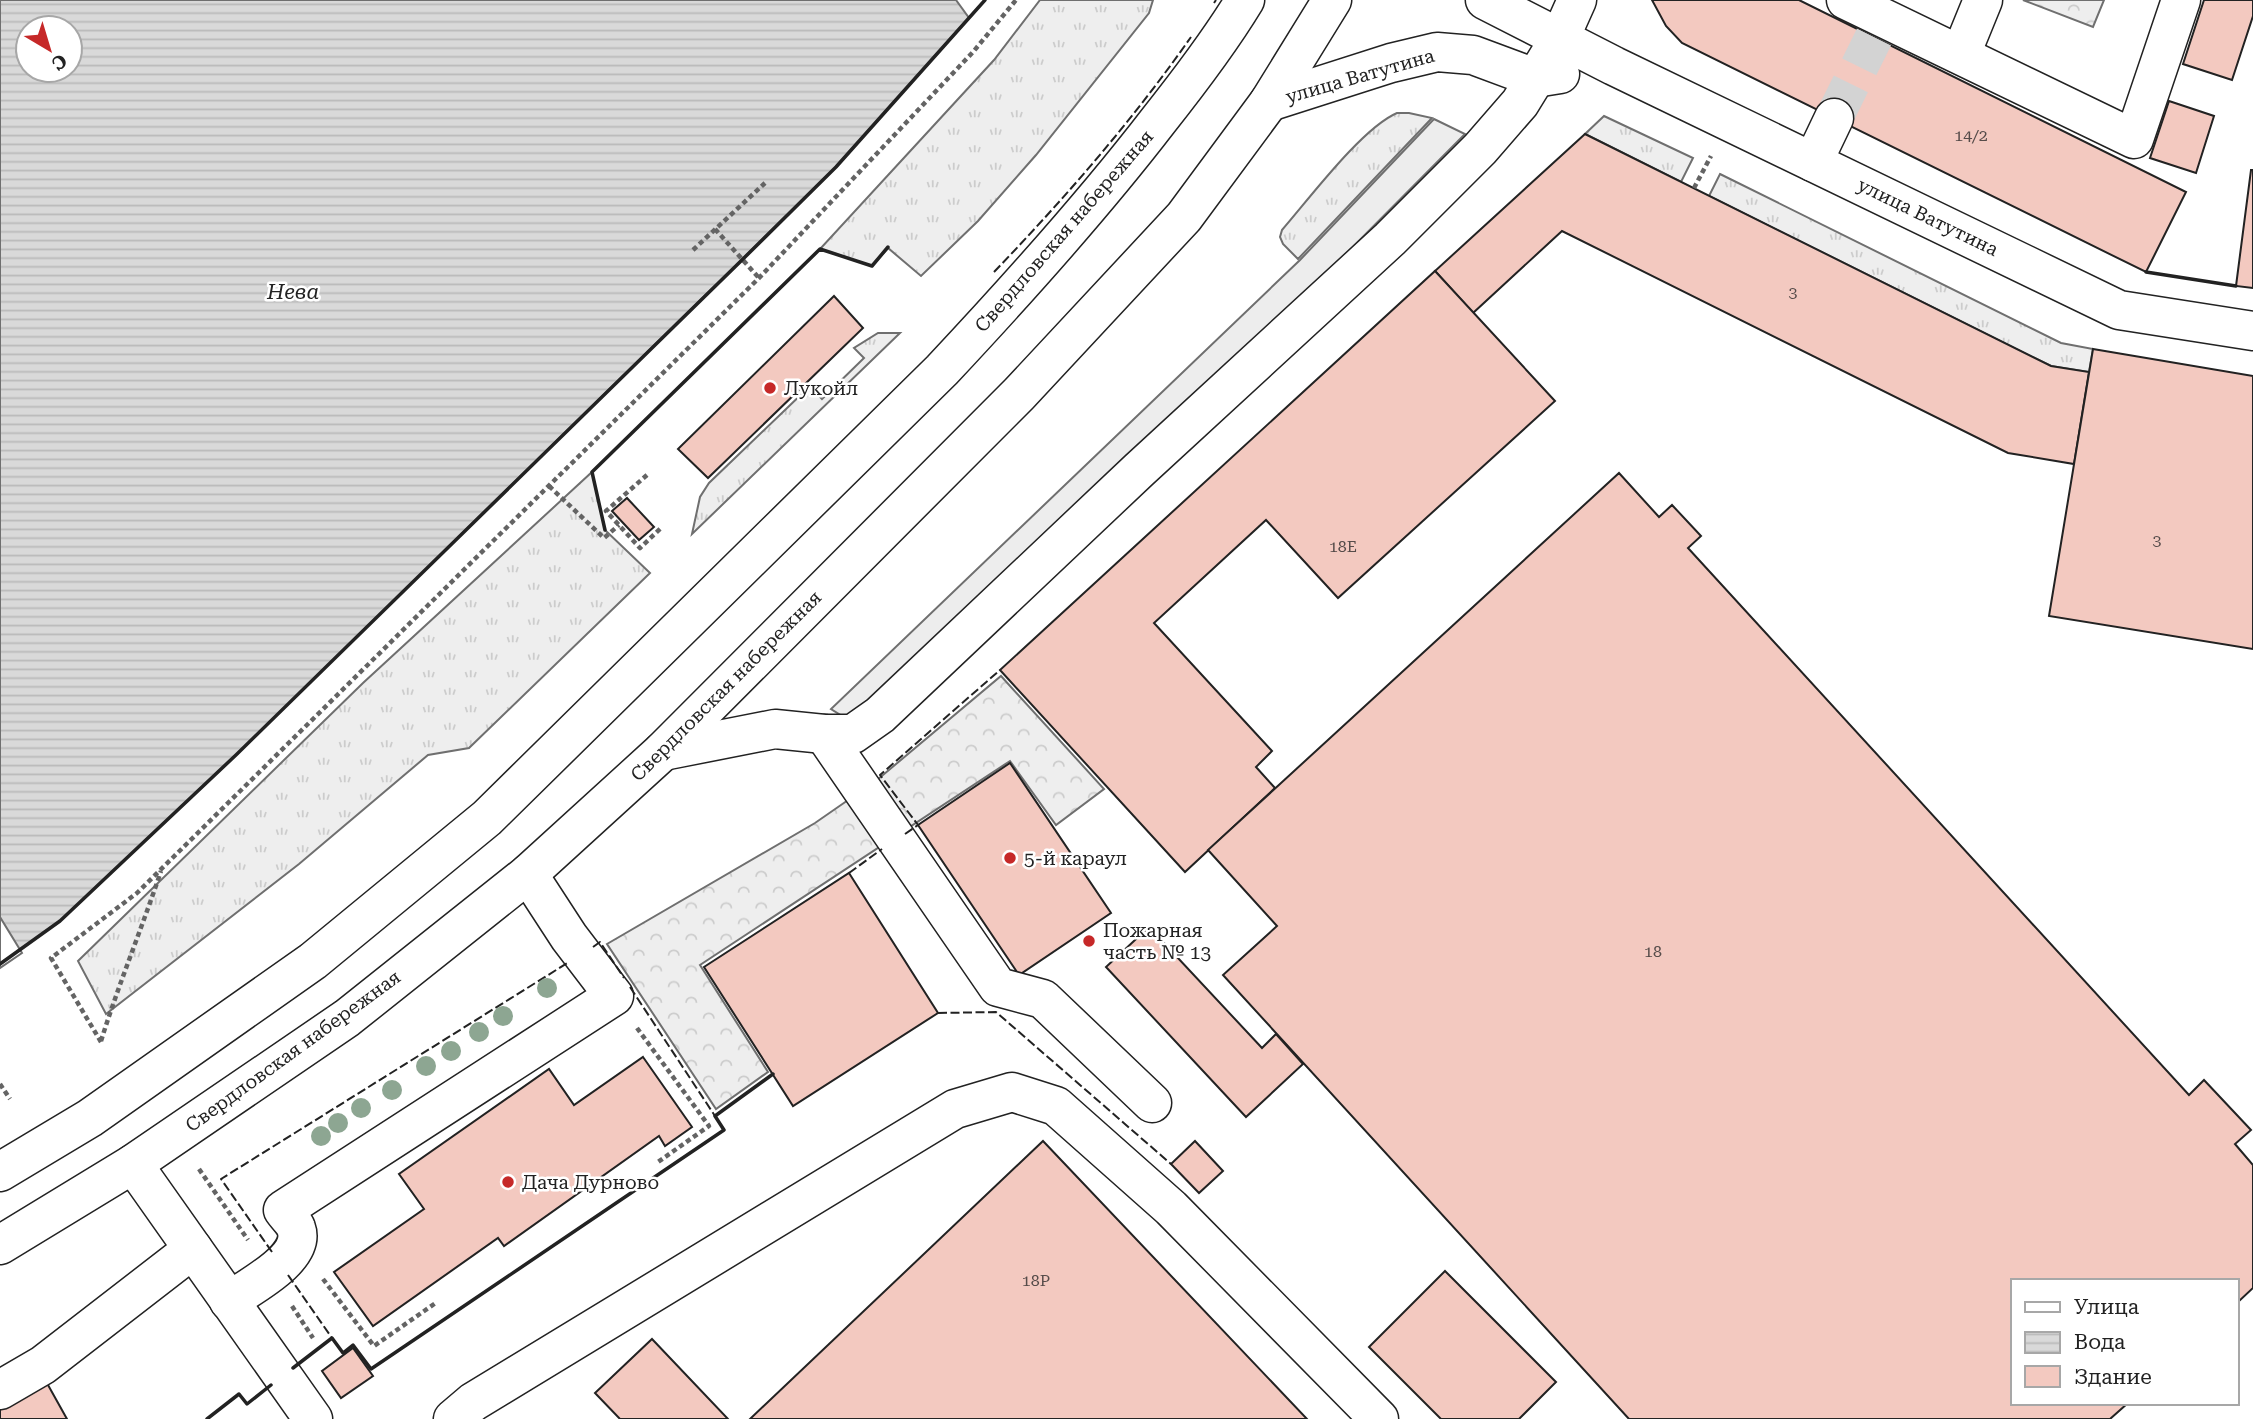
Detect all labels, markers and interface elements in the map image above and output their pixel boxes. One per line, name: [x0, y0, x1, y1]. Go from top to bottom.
north arrow: [14, 14, 84, 84]
street label: улица Ватутина: [1283, 44, 1438, 108]
text: С: [47, 49, 71, 75]
street label: Свердловская набережная: [970, 125, 1158, 337]
house number: 14/2: [1954, 126, 1988, 145]
street label: улица Ватутина: [1854, 173, 2003, 261]
water label: Нева: [266, 280, 319, 304]
house number: 3: [1789, 283, 1798, 302]
place label: Лукойл: [784, 377, 858, 400]
marker: Лукойл: [762, 380, 778, 396]
house number: 3: [2153, 531, 2162, 550]
house number: 18Е: [1329, 537, 1357, 556]
street label: Свердловская набережная: [626, 586, 826, 786]
place label: 5-й караул: [1024, 847, 1127, 870]
marker: 5-й караул: [1002, 850, 1018, 866]
place label: Пожарная часть № 13: [1103, 919, 1211, 964]
marker: Пожарная часть № 13: [1081, 933, 1097, 949]
house number: 18: [1644, 942, 1662, 961]
street label: Свердловская набережная: [181, 965, 405, 1137]
place label: Дача Дурново: [522, 1171, 659, 1194]
marker: Дача Дурново: [500, 1174, 516, 1190]
house number: 18Р: [1022, 1271, 1050, 1290]
legend: [2011, 1279, 2239, 1405]
text: Улица: [2074, 1295, 2140, 1319]
text: Вода: [2074, 1330, 2126, 1354]
text: Здание: [2074, 1365, 2152, 1389]

